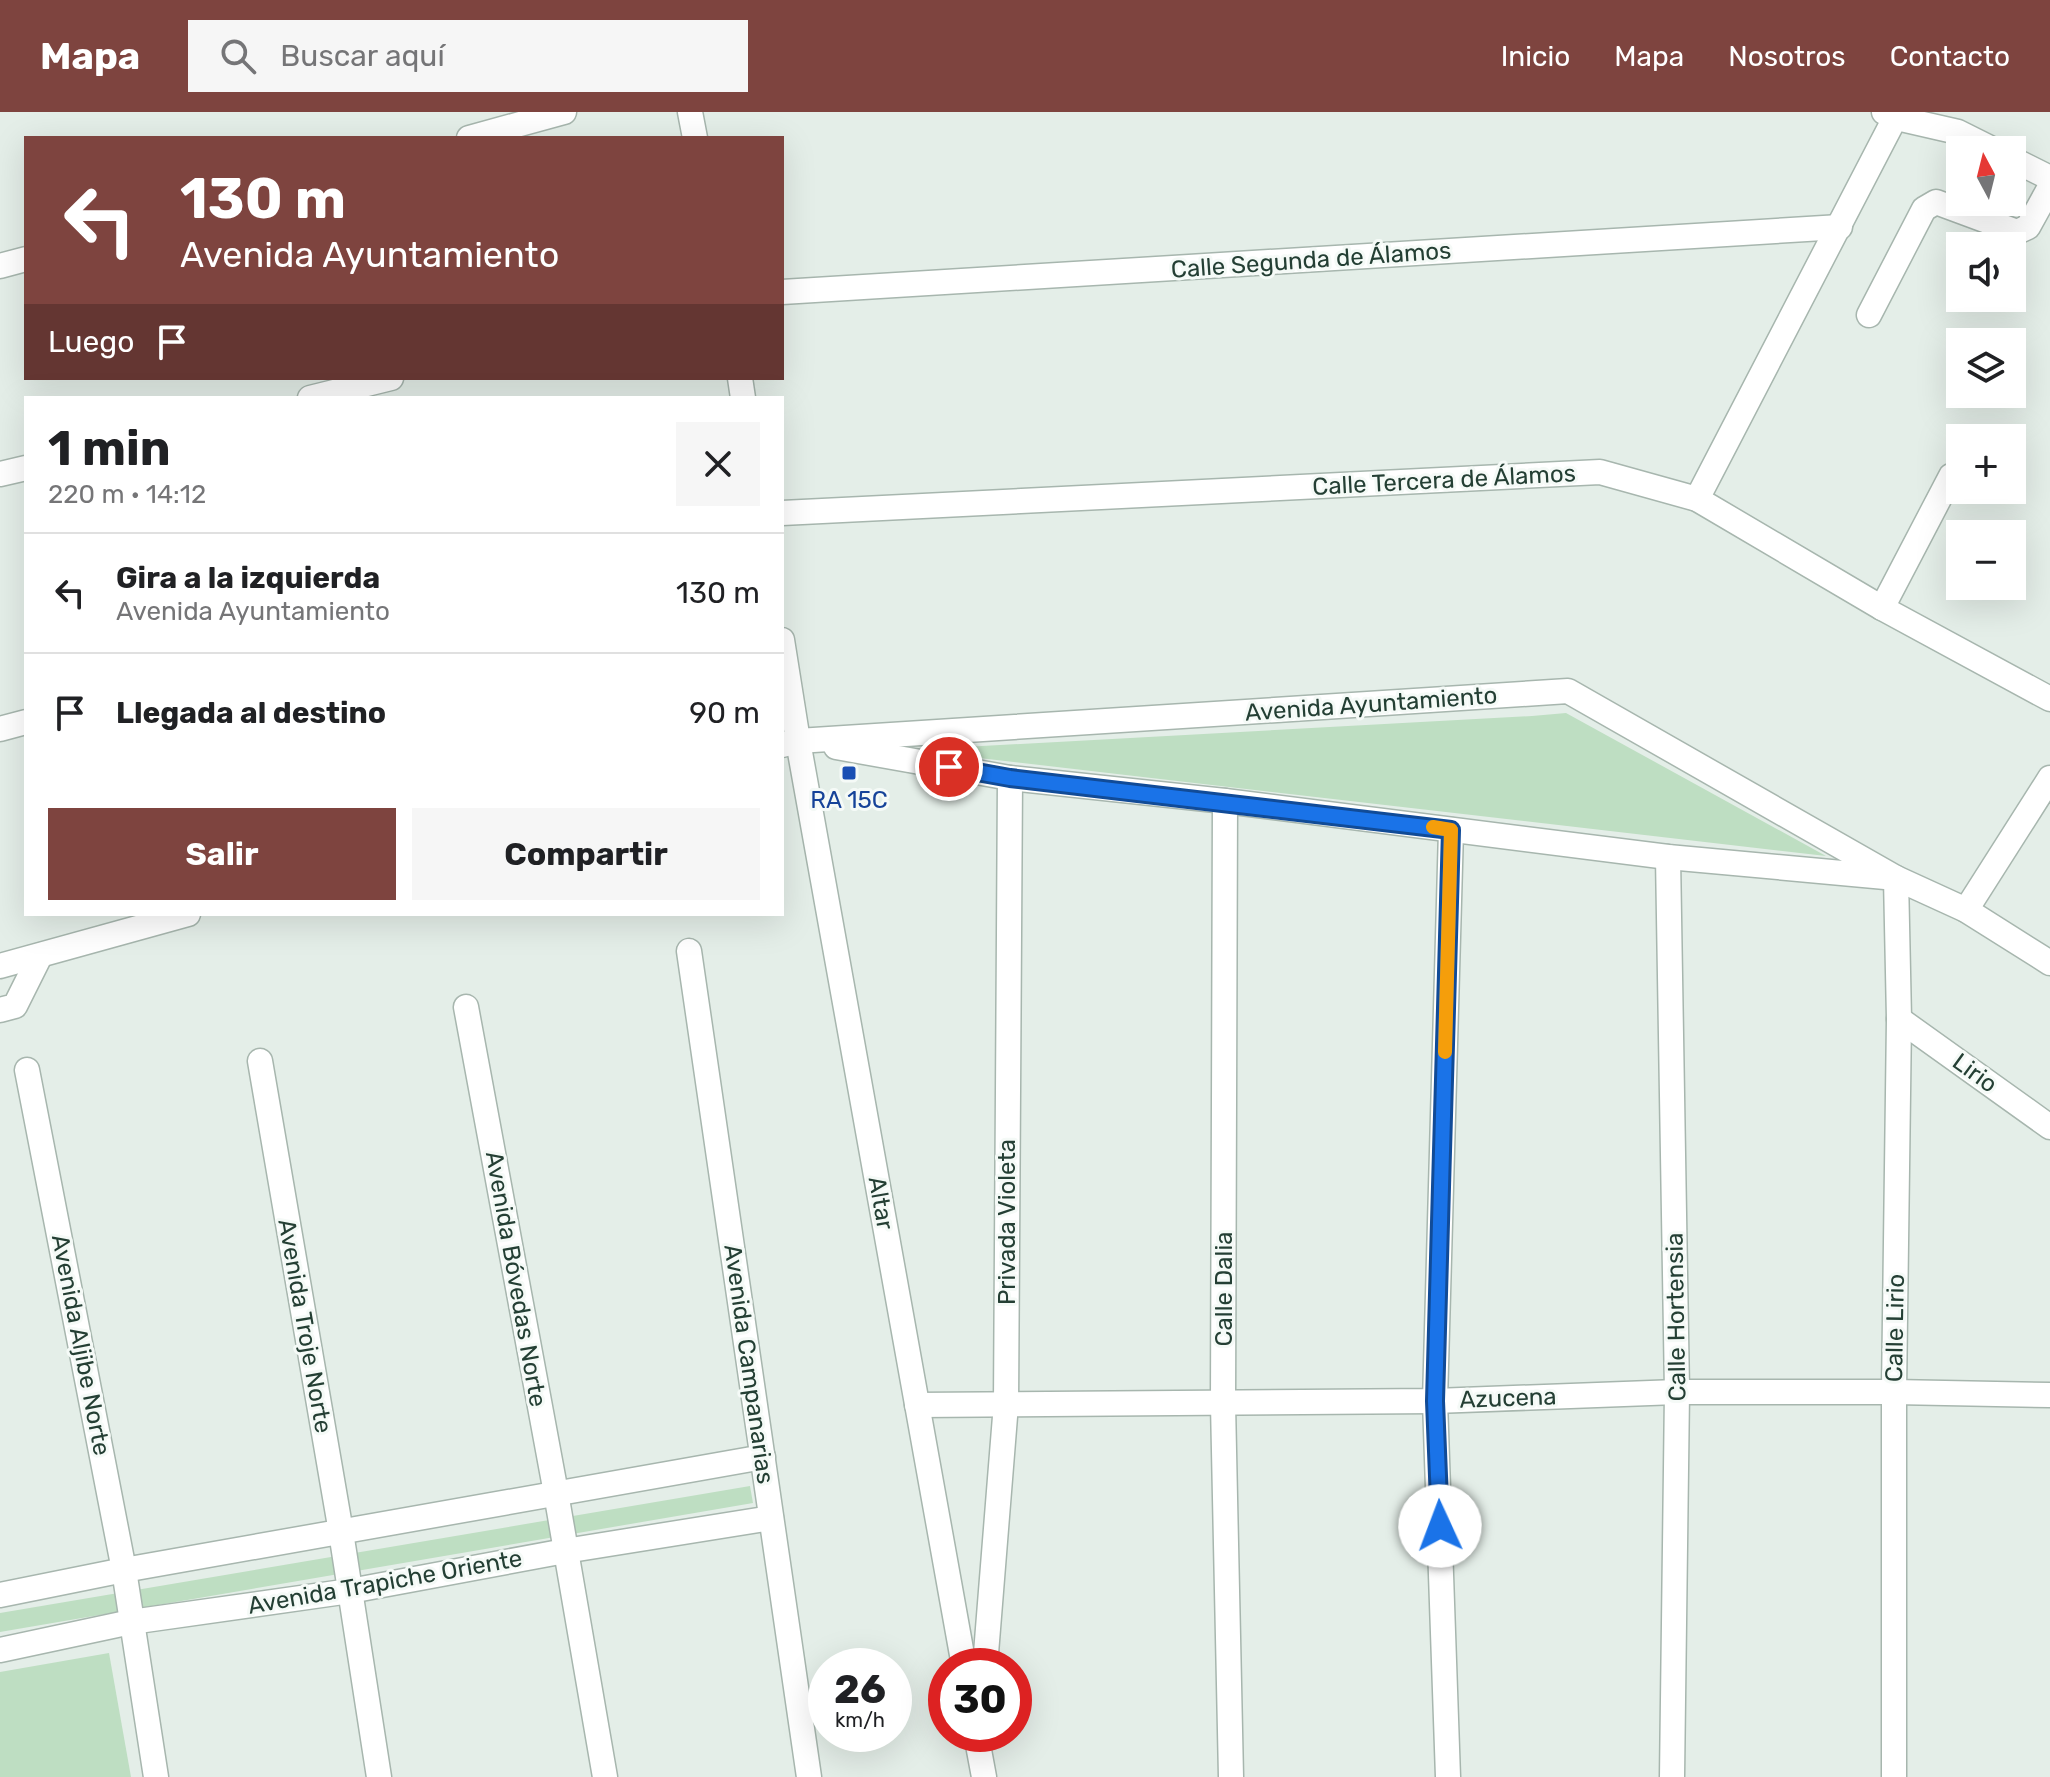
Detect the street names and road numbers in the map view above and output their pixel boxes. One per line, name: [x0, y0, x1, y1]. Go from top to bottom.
street label: Calle Segunda de Álamos: [1170, 236, 1452, 284]
street label: Calle Tercera de Álamos: [1312, 459, 1576, 501]
street label: Avenida Ayuntamiento: [1244, 681, 1498, 727]
street label: Lirio: [1947, 1048, 2003, 1098]
street label: Privada Violeta: [993, 1139, 1021, 1305]
street label: Avenida Bóvedas Norte: [480, 1149, 552, 1409]
street label: Altar: [863, 1174, 899, 1232]
street label: Avenida Troje Norte: [272, 1217, 338, 1435]
street label: Avenida Aljibe Norte: [46, 1232, 116, 1458]
street label: Calle Dalia: [1210, 1232, 1238, 1346]
street label: Calle Hortensia: [1661, 1232, 1691, 1402]
street label: Avenida Campanarias: [718, 1242, 780, 1486]
street label: Calle Lirio: [1880, 1274, 1910, 1382]
street label: Azucena: [1459, 1382, 1557, 1414]
street label: Avenida Trapiche Oriente: [246, 1544, 524, 1620]

